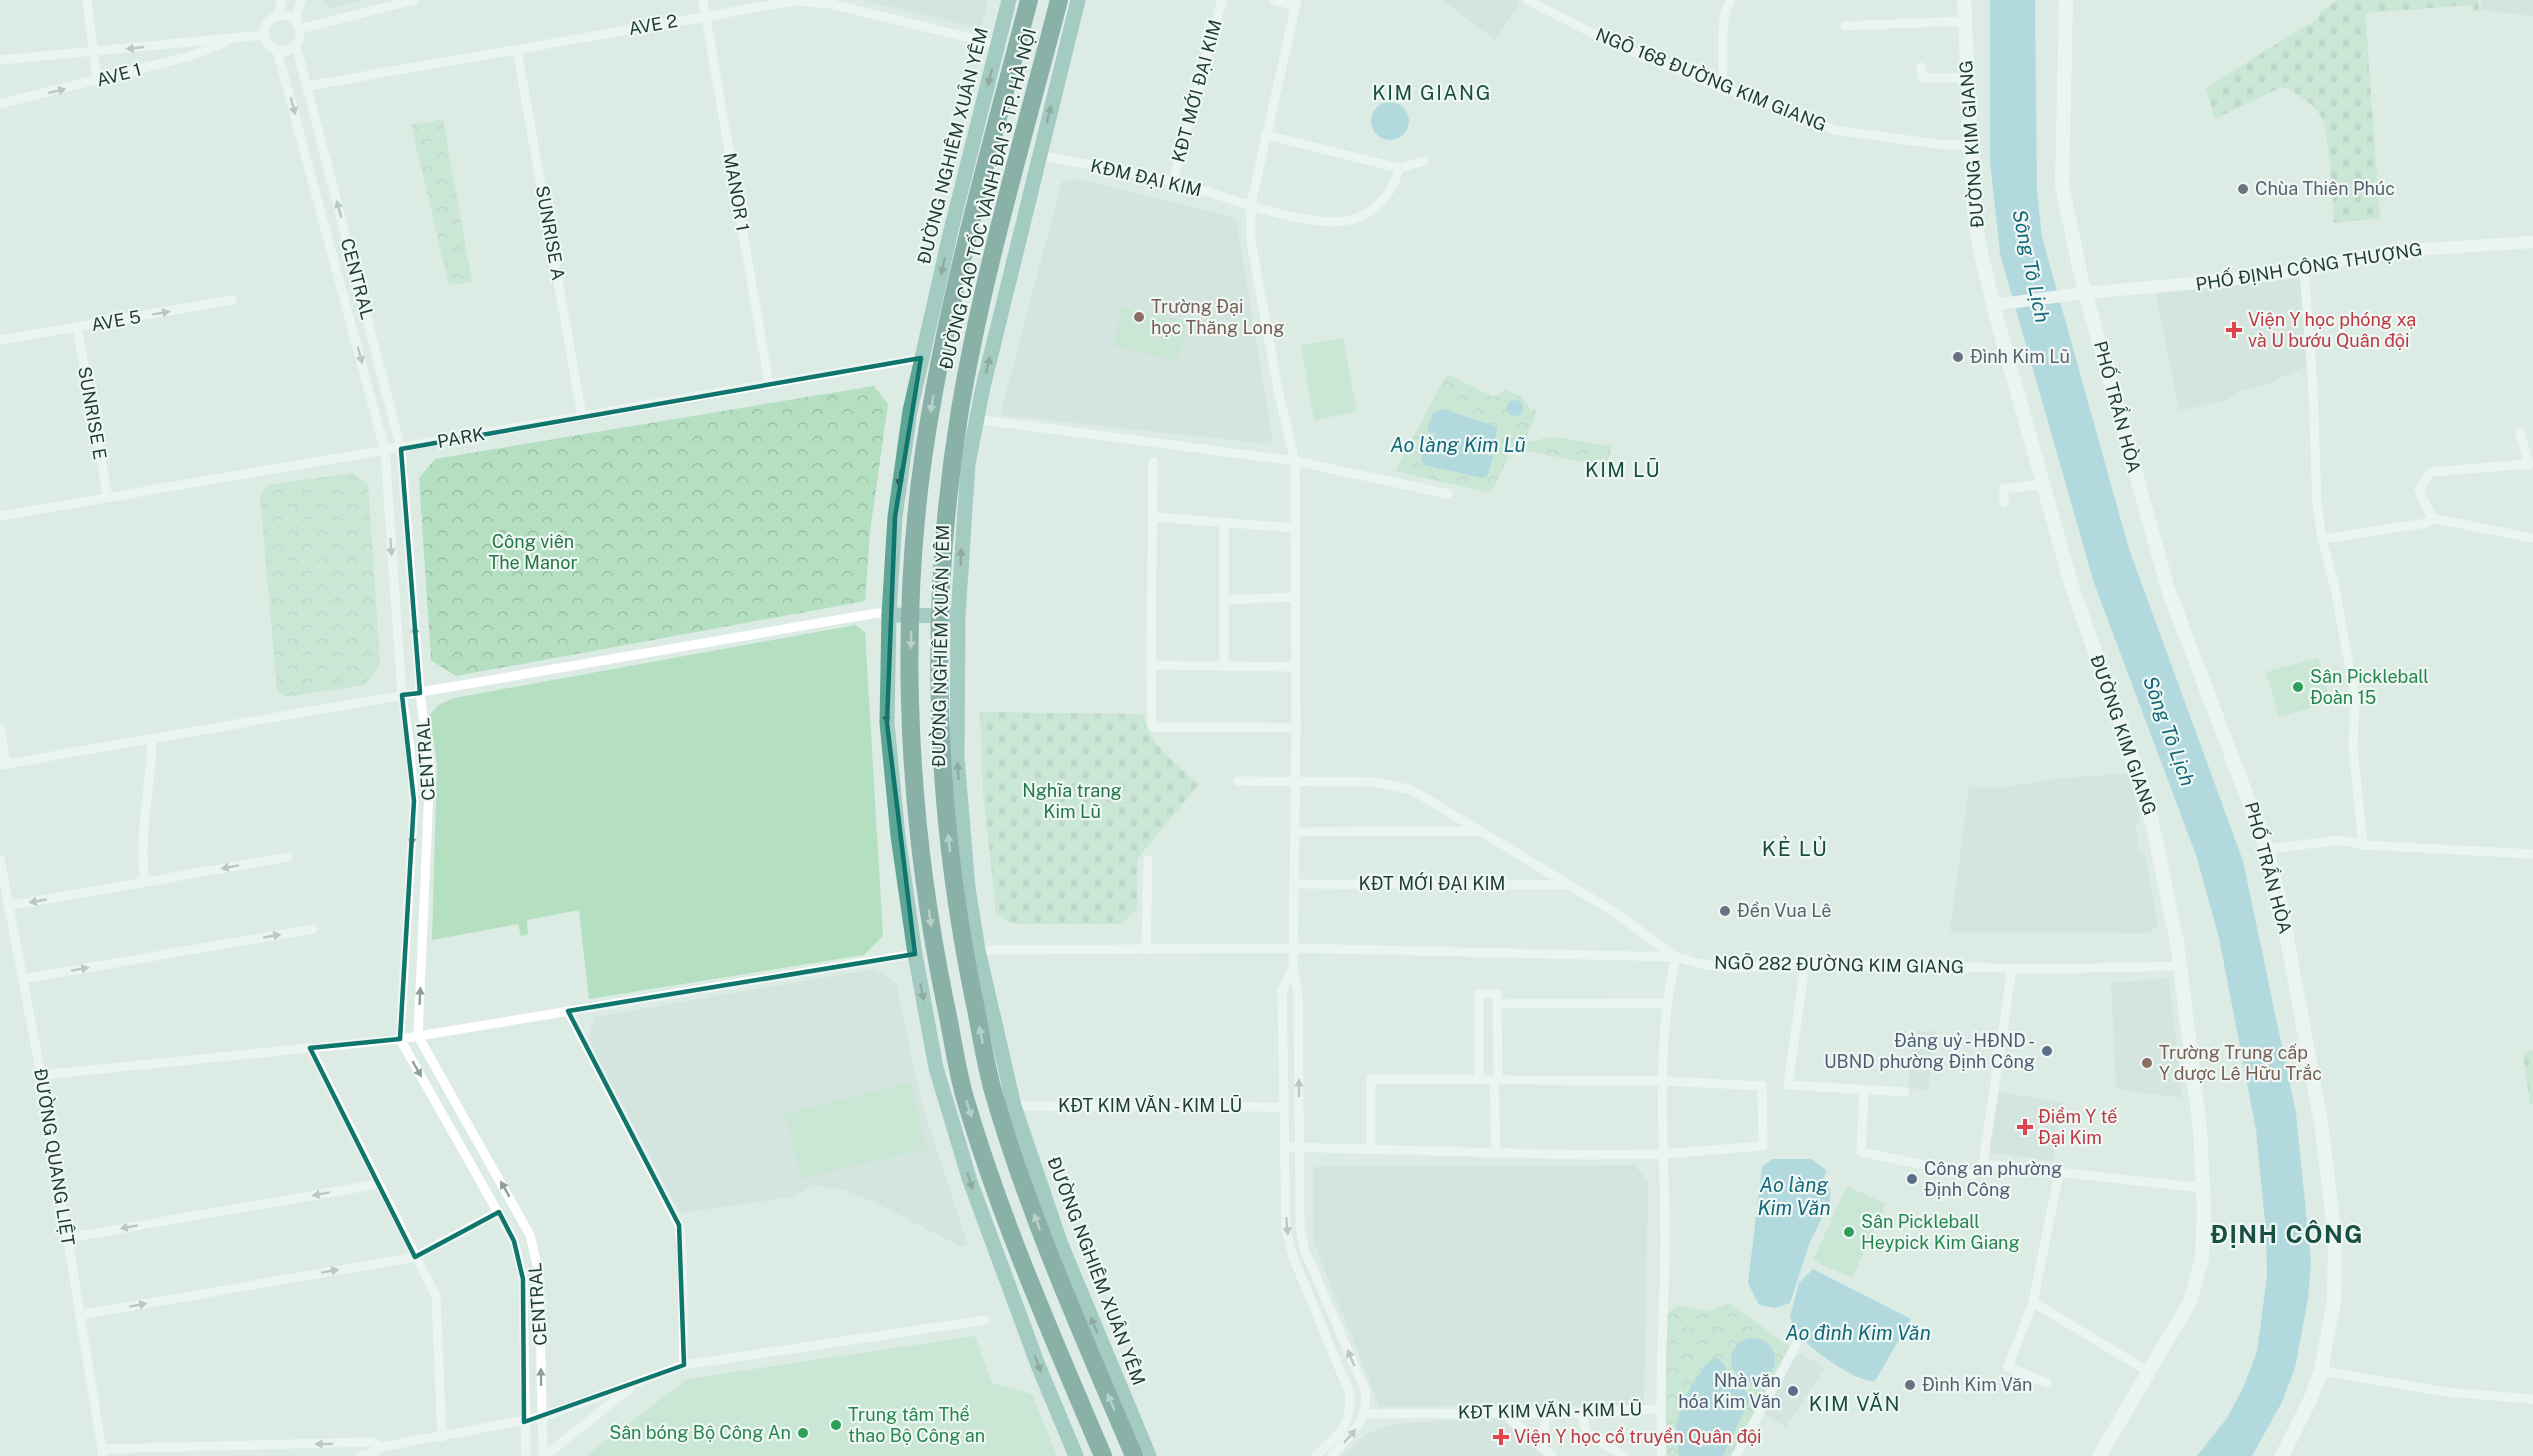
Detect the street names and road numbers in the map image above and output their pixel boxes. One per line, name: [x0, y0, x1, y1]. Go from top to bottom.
street label: AVE 2: [627, 10, 679, 39]
street label: KĐT MỚI ĐẠI KIM: [1166, 17, 1226, 165]
street label: NGÕ 168 ĐƯỜNG KIM GIANG: [1593, 23, 1830, 136]
street label: ĐƯỜNG NGHIÊM XUÂN YÊM: [912, 25, 992, 266]
street label: ĐƯỜNG CAO TỐC VÀNH ĐAI 3 TP. HÀ NỘI: [932, 25, 1040, 372]
street label: AVE 1: [94, 58, 144, 91]
street label: ĐƯỜNG KIM GIANG: [1954, 59, 1988, 229]
street label: MANOR 1: [719, 151, 754, 233]
street label: KĐM ĐẠI KIM: [1089, 155, 1204, 200]
street label: SUNRISE A: [532, 184, 569, 282]
street label: PHỐ ĐỊNH CÔNG THƯỢNG: [2194, 235, 2424, 295]
street label: CENTRAL: [337, 236, 378, 322]
street label: AVE 5: [90, 306, 142, 335]
street label: PHỐ TRẦN HÒA: [2090, 338, 2148, 475]
street label: SUNRISE E: [74, 365, 111, 461]
street label: PARK: [436, 423, 486, 452]
street label: ĐƯỜNG NGHIÊM XUÂN YÊM: [927, 524, 953, 768]
street label: ĐƯỜNG KIM GIANG: [2086, 652, 2162, 818]
street label: CENTRAL: [412, 717, 439, 801]
street label: PHỐ TRẦN HÒA: [2241, 799, 2299, 936]
street label: KĐT MỚI ĐẠI KIM: [1359, 872, 1505, 894]
street label: NGÕ 282 ĐƯỜNG KIM GIANG: [1714, 951, 1964, 977]
street label: ĐƯỜNG QUANG LIỆT: [30, 1067, 80, 1247]
street label: KĐT KIM VĂN - KIM LŨ: [1058, 1094, 1242, 1116]
street label: ĐƯỜNG NGHIÊM XUÂN YÊM: [1043, 1153, 1151, 1388]
street label: CENTRAL: [524, 1262, 551, 1346]
street label: KĐT KIM VĂN - KIM LŨ: [1458, 1397, 1642, 1423]

